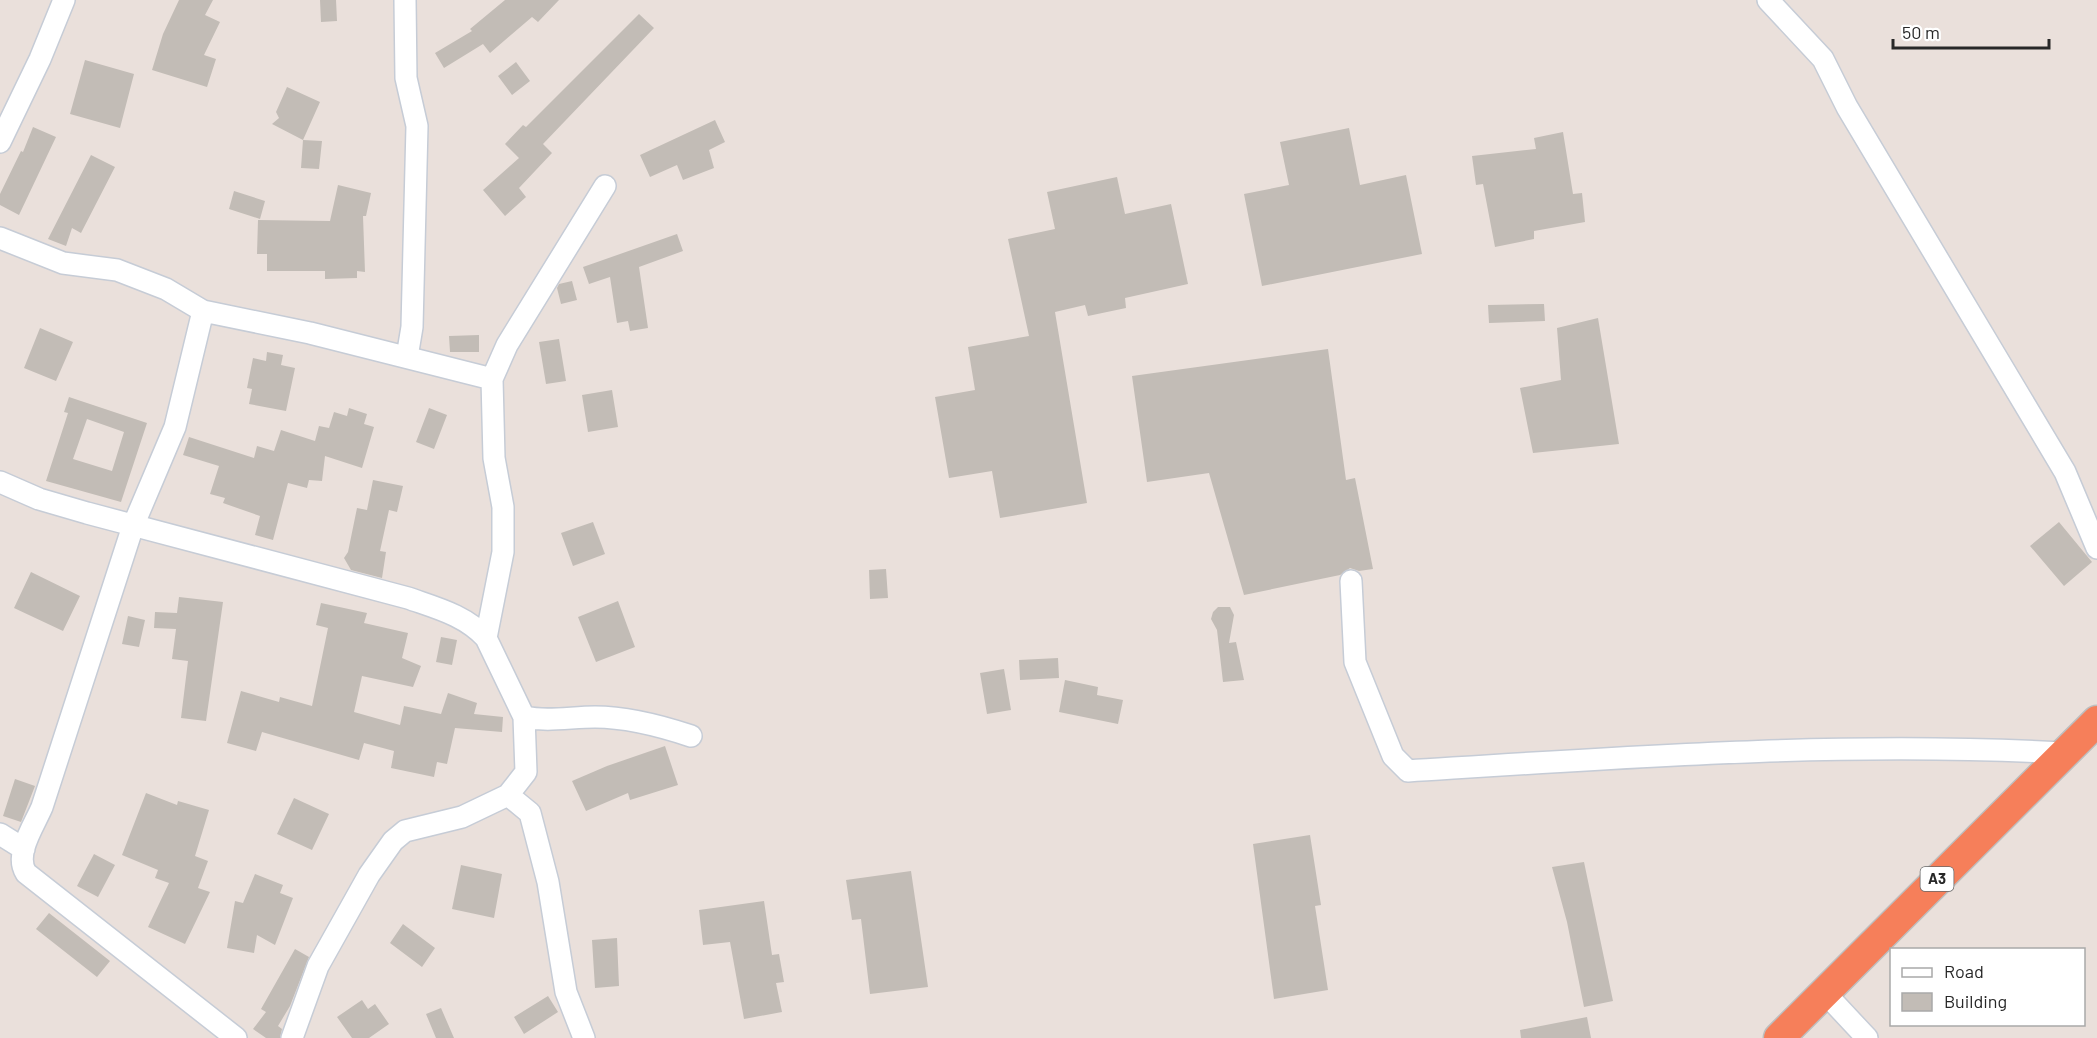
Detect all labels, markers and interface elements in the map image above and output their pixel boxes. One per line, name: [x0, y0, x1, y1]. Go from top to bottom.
scale bar: [1893, 12, 2049, 50]
text: 50 m: [1902, 21, 1940, 43]
road number: A3: [1920, 867, 1954, 891]
legend: [1890, 948, 2085, 1026]
text: Road: [1944, 960, 1984, 982]
text: Building: [1944, 990, 2007, 1012]

